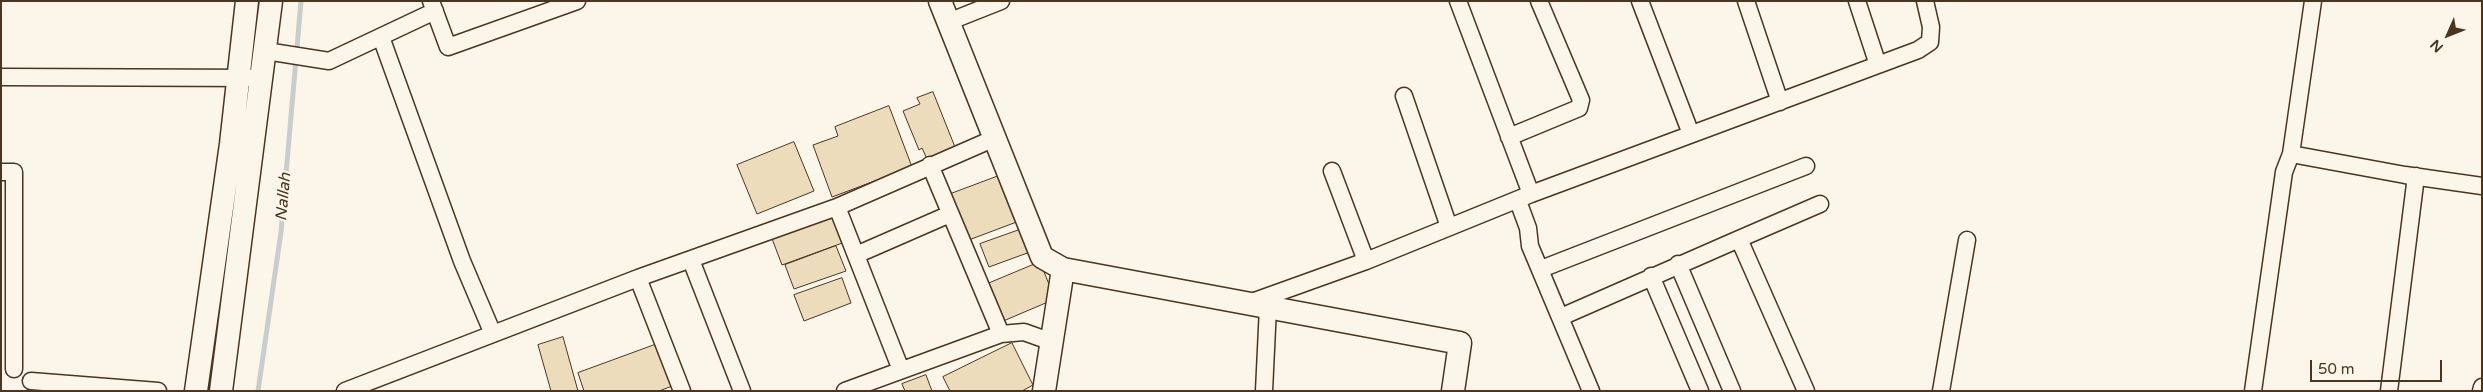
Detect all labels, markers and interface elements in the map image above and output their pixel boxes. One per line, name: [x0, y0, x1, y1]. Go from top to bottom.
north arrow: [2423, 10, 2473, 60]
text: N: [2427, 36, 2447, 56]
water label: Nallah: [272, 172, 296, 222]
scale bar: [2313, 350, 2446, 382]
text: 50 m: [2318, 360, 2355, 378]

